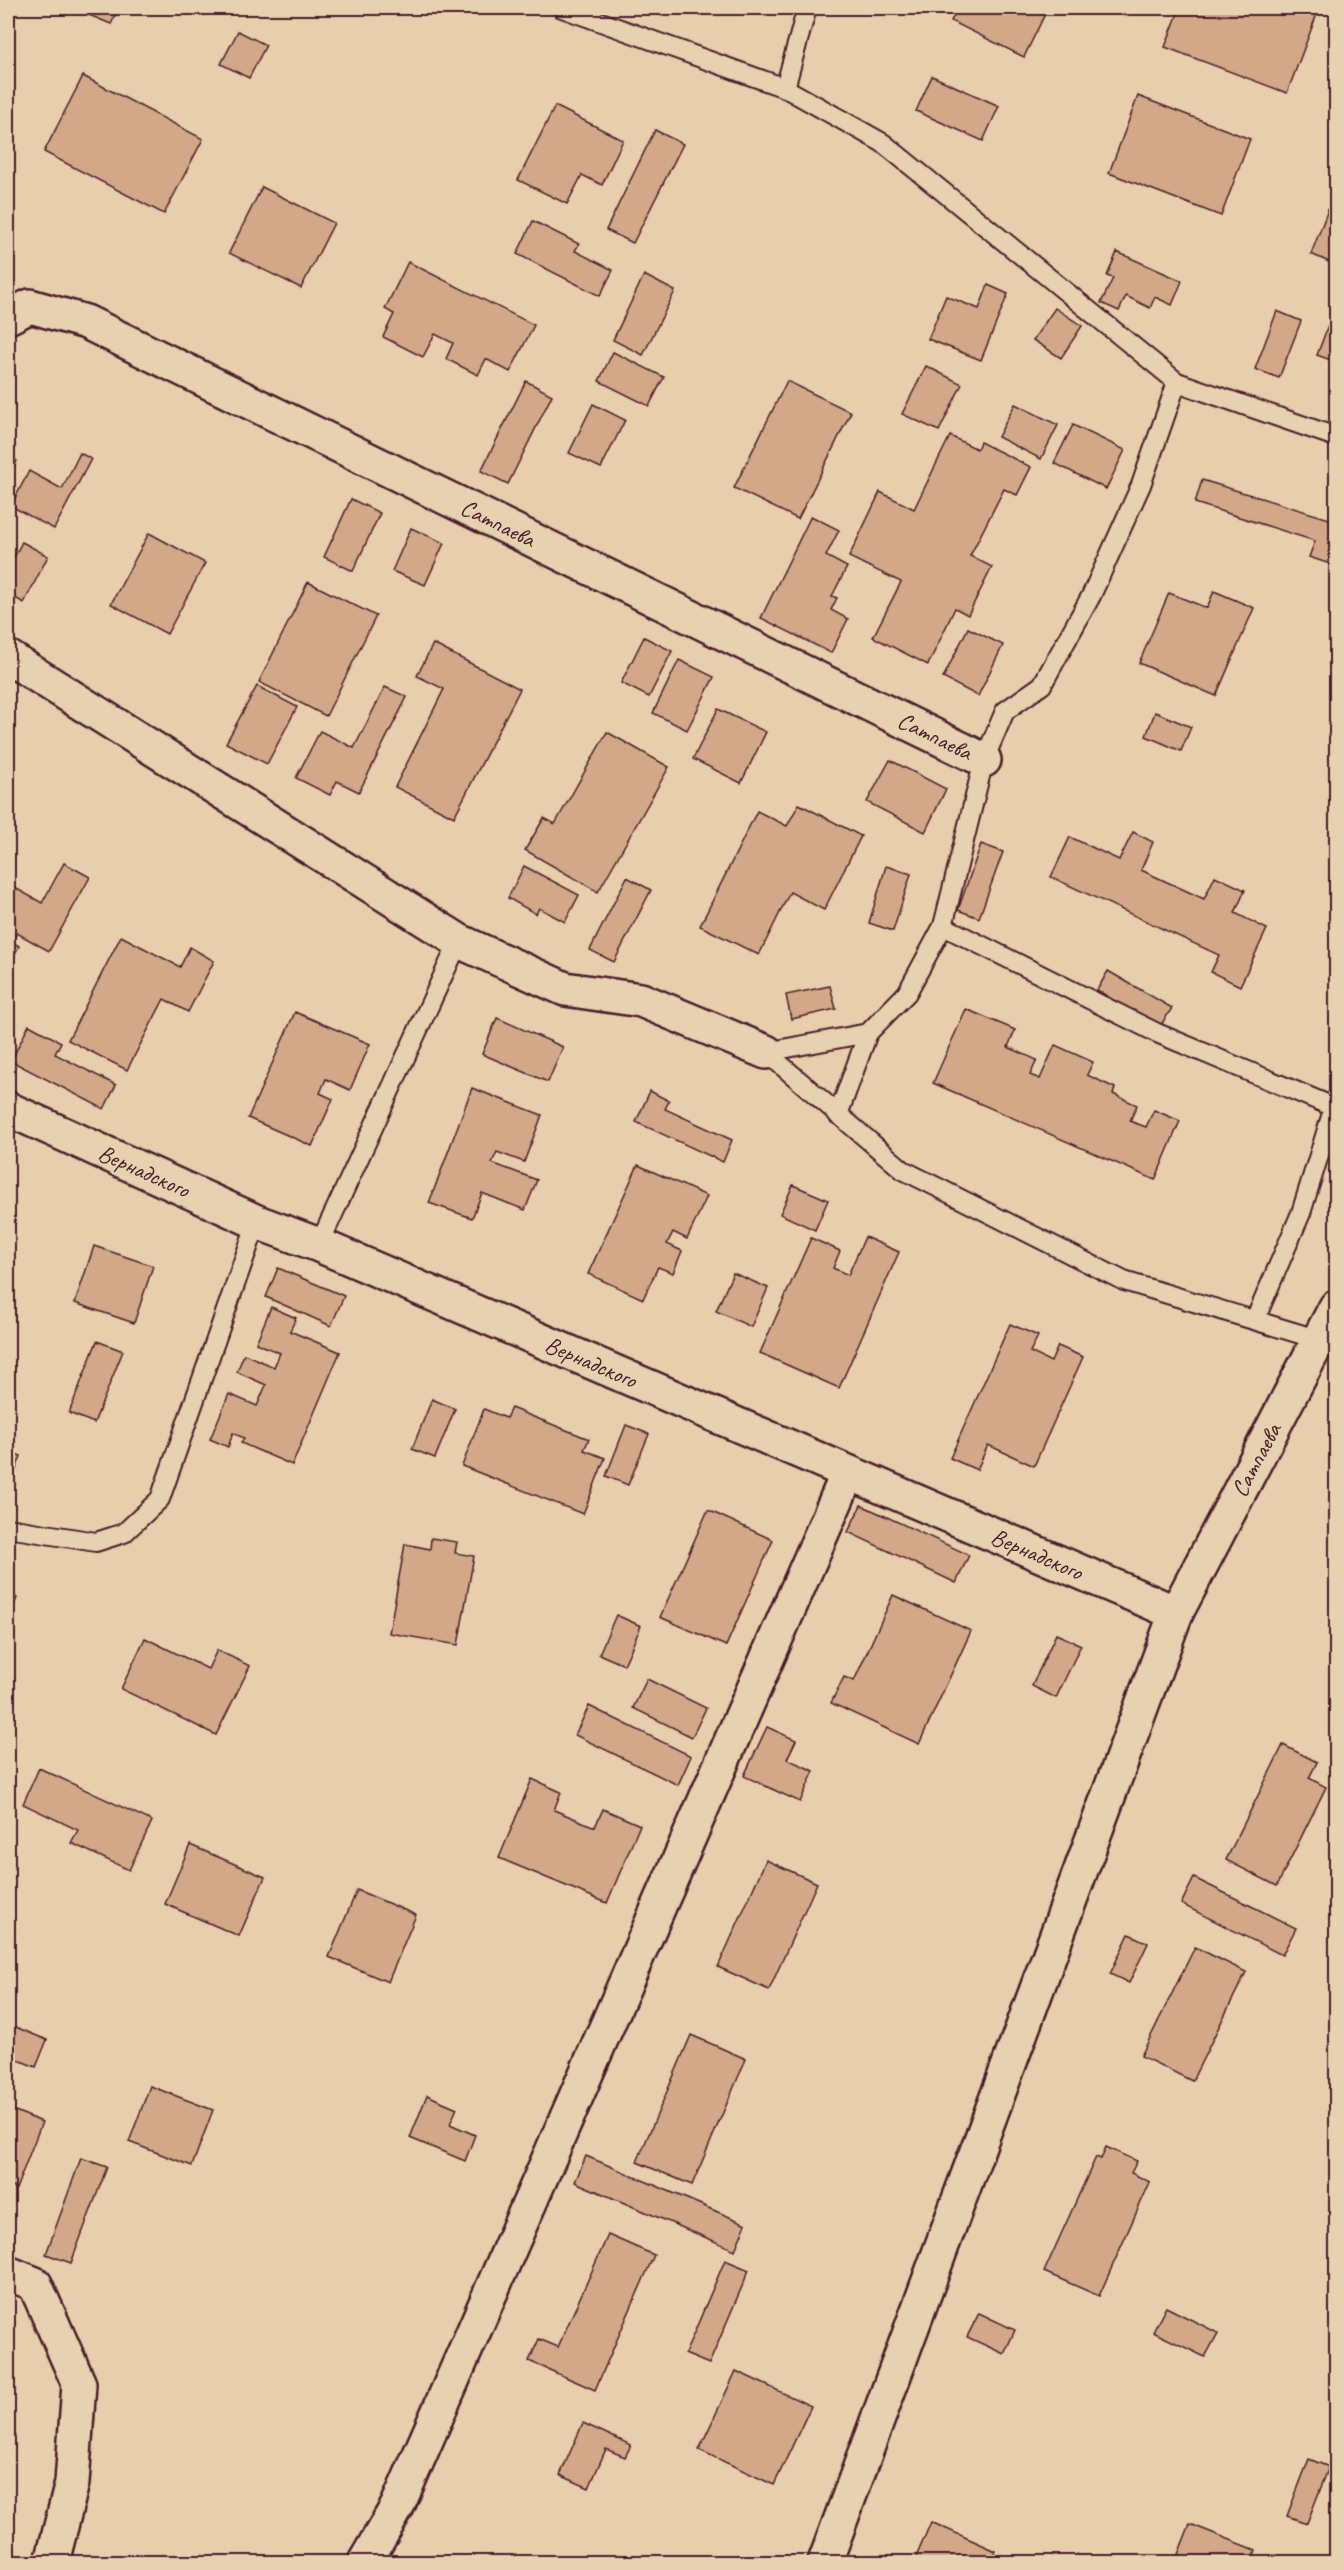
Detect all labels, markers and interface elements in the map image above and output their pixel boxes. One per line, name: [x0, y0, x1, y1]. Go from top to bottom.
street label: Сатпаева: [456, 492, 542, 555]
street label: Сатпаева: [893, 705, 979, 768]
street label: Вернадского: [94, 1138, 196, 1205]
street label: Вернадского: [541, 1329, 643, 1395]
street label: Сатпаева: [1224, 1417, 1289, 1502]
street label: Вернадского: [987, 1521, 1089, 1587]

